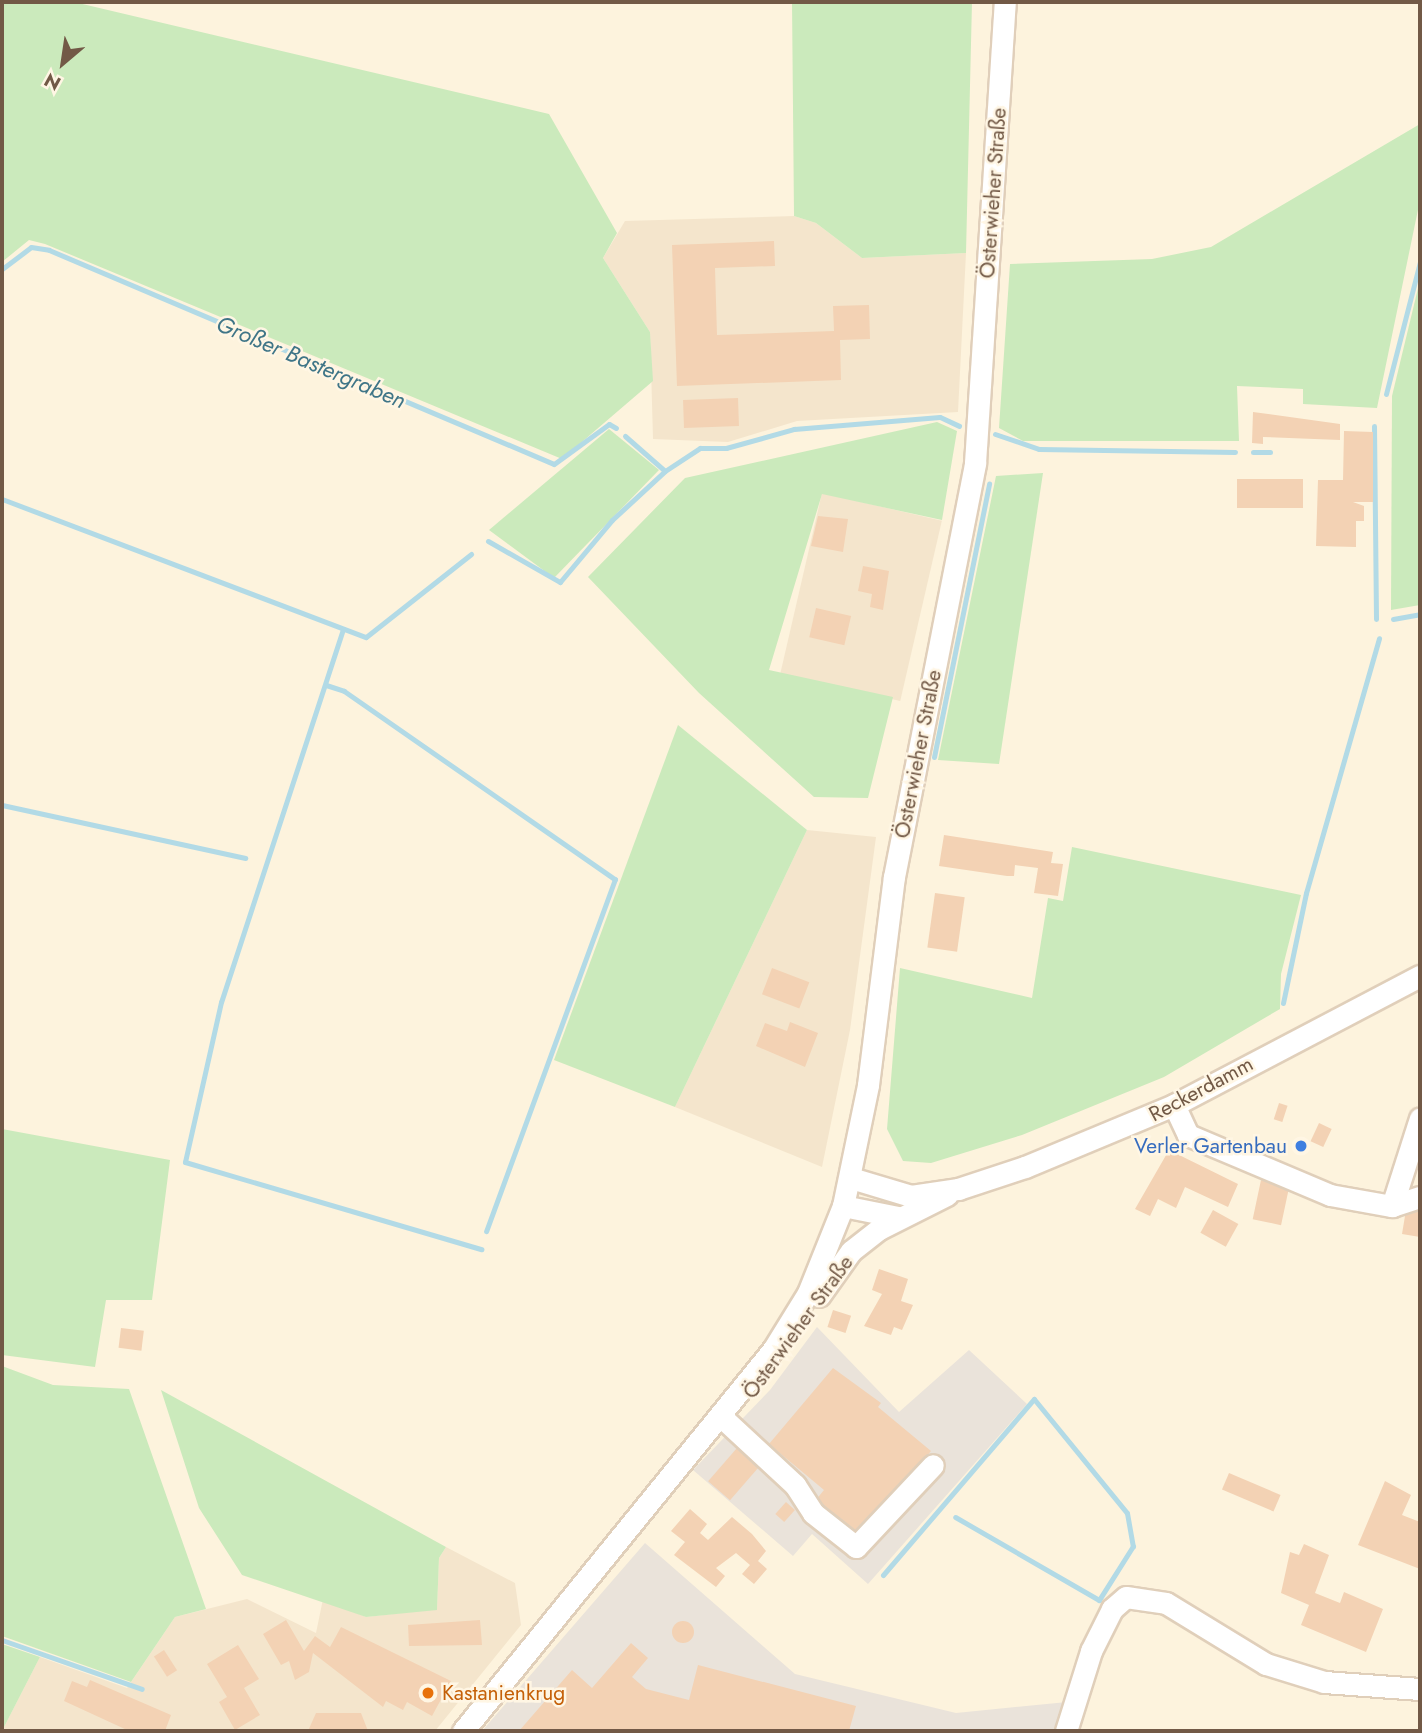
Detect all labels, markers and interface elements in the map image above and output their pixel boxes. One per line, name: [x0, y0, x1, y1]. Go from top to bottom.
north arrow: [28, 28, 98, 98]
text: N: [39, 66, 66, 97]
street label: Österwieher Straße: [974, 107, 1012, 279]
water label: Großer Bastergraben: [212, 310, 410, 414]
street label: Österwieher Straße: [889, 668, 947, 840]
street label: Reckerdamm: [1145, 1051, 1257, 1127]
place label: Verler Gartenbau: [1134, 1133, 1287, 1159]
marker: Verler Gartenbau: [1293, 1138, 1309, 1154]
street label: Österwieher Straße: [738, 1250, 858, 1404]
place label: Kastanienkrug: [442, 1680, 565, 1706]
marker: Kastanienkrug: [420, 1685, 436, 1701]

